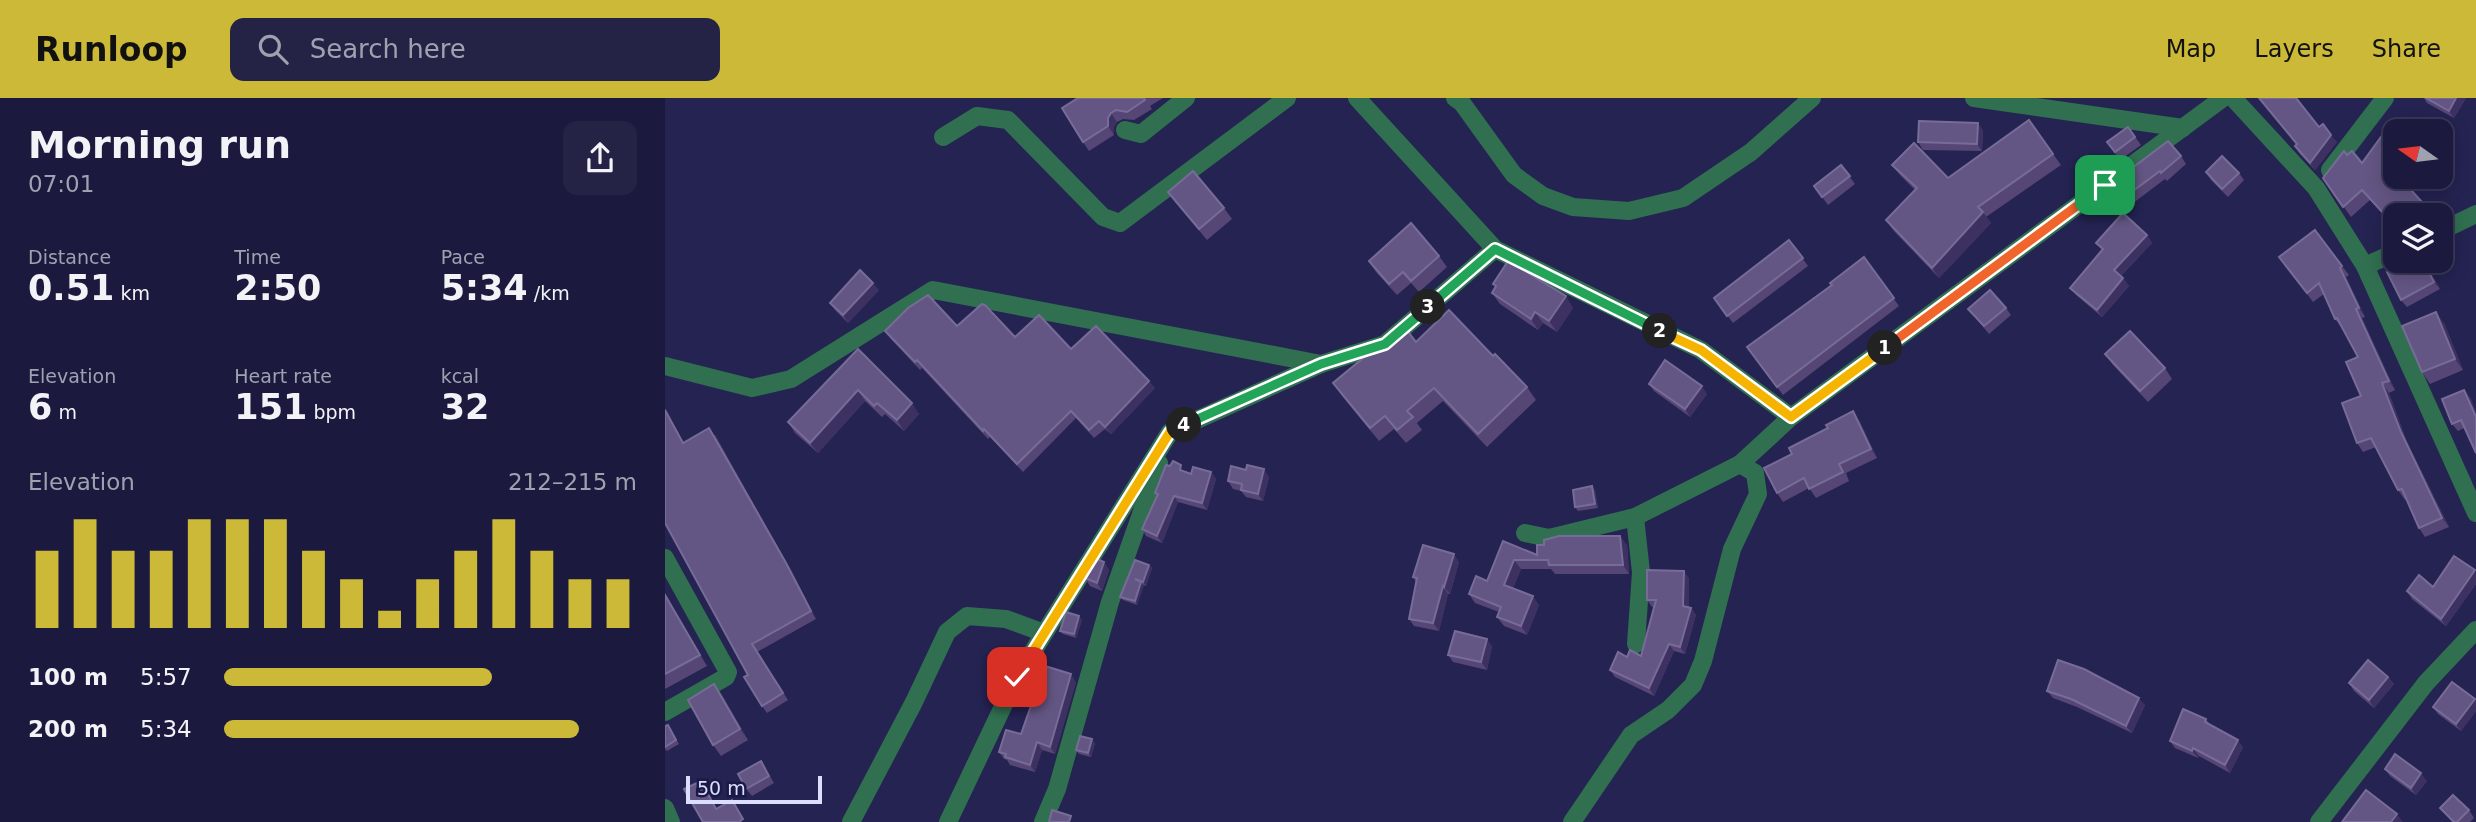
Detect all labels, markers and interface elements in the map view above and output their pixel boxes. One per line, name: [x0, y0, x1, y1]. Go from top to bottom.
search box: [230, 18, 720, 81]
text: Runloop: [35, 30, 188, 69]
icon: search: [254, 30, 292, 68]
text: Search here: [310, 34, 466, 64]
text: Map: [2166, 35, 2216, 63]
text: Layers: [2254, 35, 2334, 63]
text: Share: [2372, 35, 2441, 63]
north arrow: [2383, 119, 2453, 189]
map controls: [2383, 119, 2453, 273]
button: share: [563, 121, 637, 195]
text: Morning run: [28, 123, 291, 167]
pin: [2075, 155, 2135, 215]
icon: arrive: [2086, 166, 2124, 204]
text: 07:01: [28, 171, 94, 197]
button: layers: [2383, 203, 2453, 273]
text: Distance: [28, 246, 111, 268]
text: Time: [234, 246, 281, 268]
text: Pace: [441, 246, 485, 268]
text: 0.51: [28, 268, 114, 308]
text: 2:50: [234, 268, 321, 308]
text: 5:34: [441, 268, 528, 308]
text: km: [114, 282, 150, 304]
text: /km: [528, 282, 570, 304]
pin: 3: [1411, 290, 1445, 325]
text: 3: [1421, 295, 1434, 317]
pin: 2: [1643, 314, 1677, 348]
text: 2: [1653, 319, 1666, 341]
pin: 1: [1867, 330, 1903, 366]
text: 1: [1878, 336, 1891, 358]
text: Elevation: [28, 365, 116, 387]
text: Heart rate: [234, 365, 332, 387]
text: kcal: [441, 365, 479, 387]
text: 6: [28, 387, 52, 427]
text: 151: [234, 387, 307, 427]
text: 32: [441, 387, 489, 427]
text: m: [52, 401, 77, 423]
text: bpm: [307, 401, 356, 423]
pin: 4: [1167, 408, 1201, 442]
text: 4: [1177, 413, 1190, 435]
text: Elevation: [28, 469, 135, 495]
text: 212–215 m: [508, 469, 637, 495]
pin: [987, 647, 1047, 707]
icon: check: [998, 658, 1036, 696]
text: 100 m: [28, 664, 108, 690]
text: 5:57: [140, 664, 192, 690]
text: 200 m: [28, 716, 108, 742]
text: 5:34: [140, 716, 192, 742]
scale bar: [686, 773, 823, 805]
text: 50 m: [697, 777, 746, 799]

